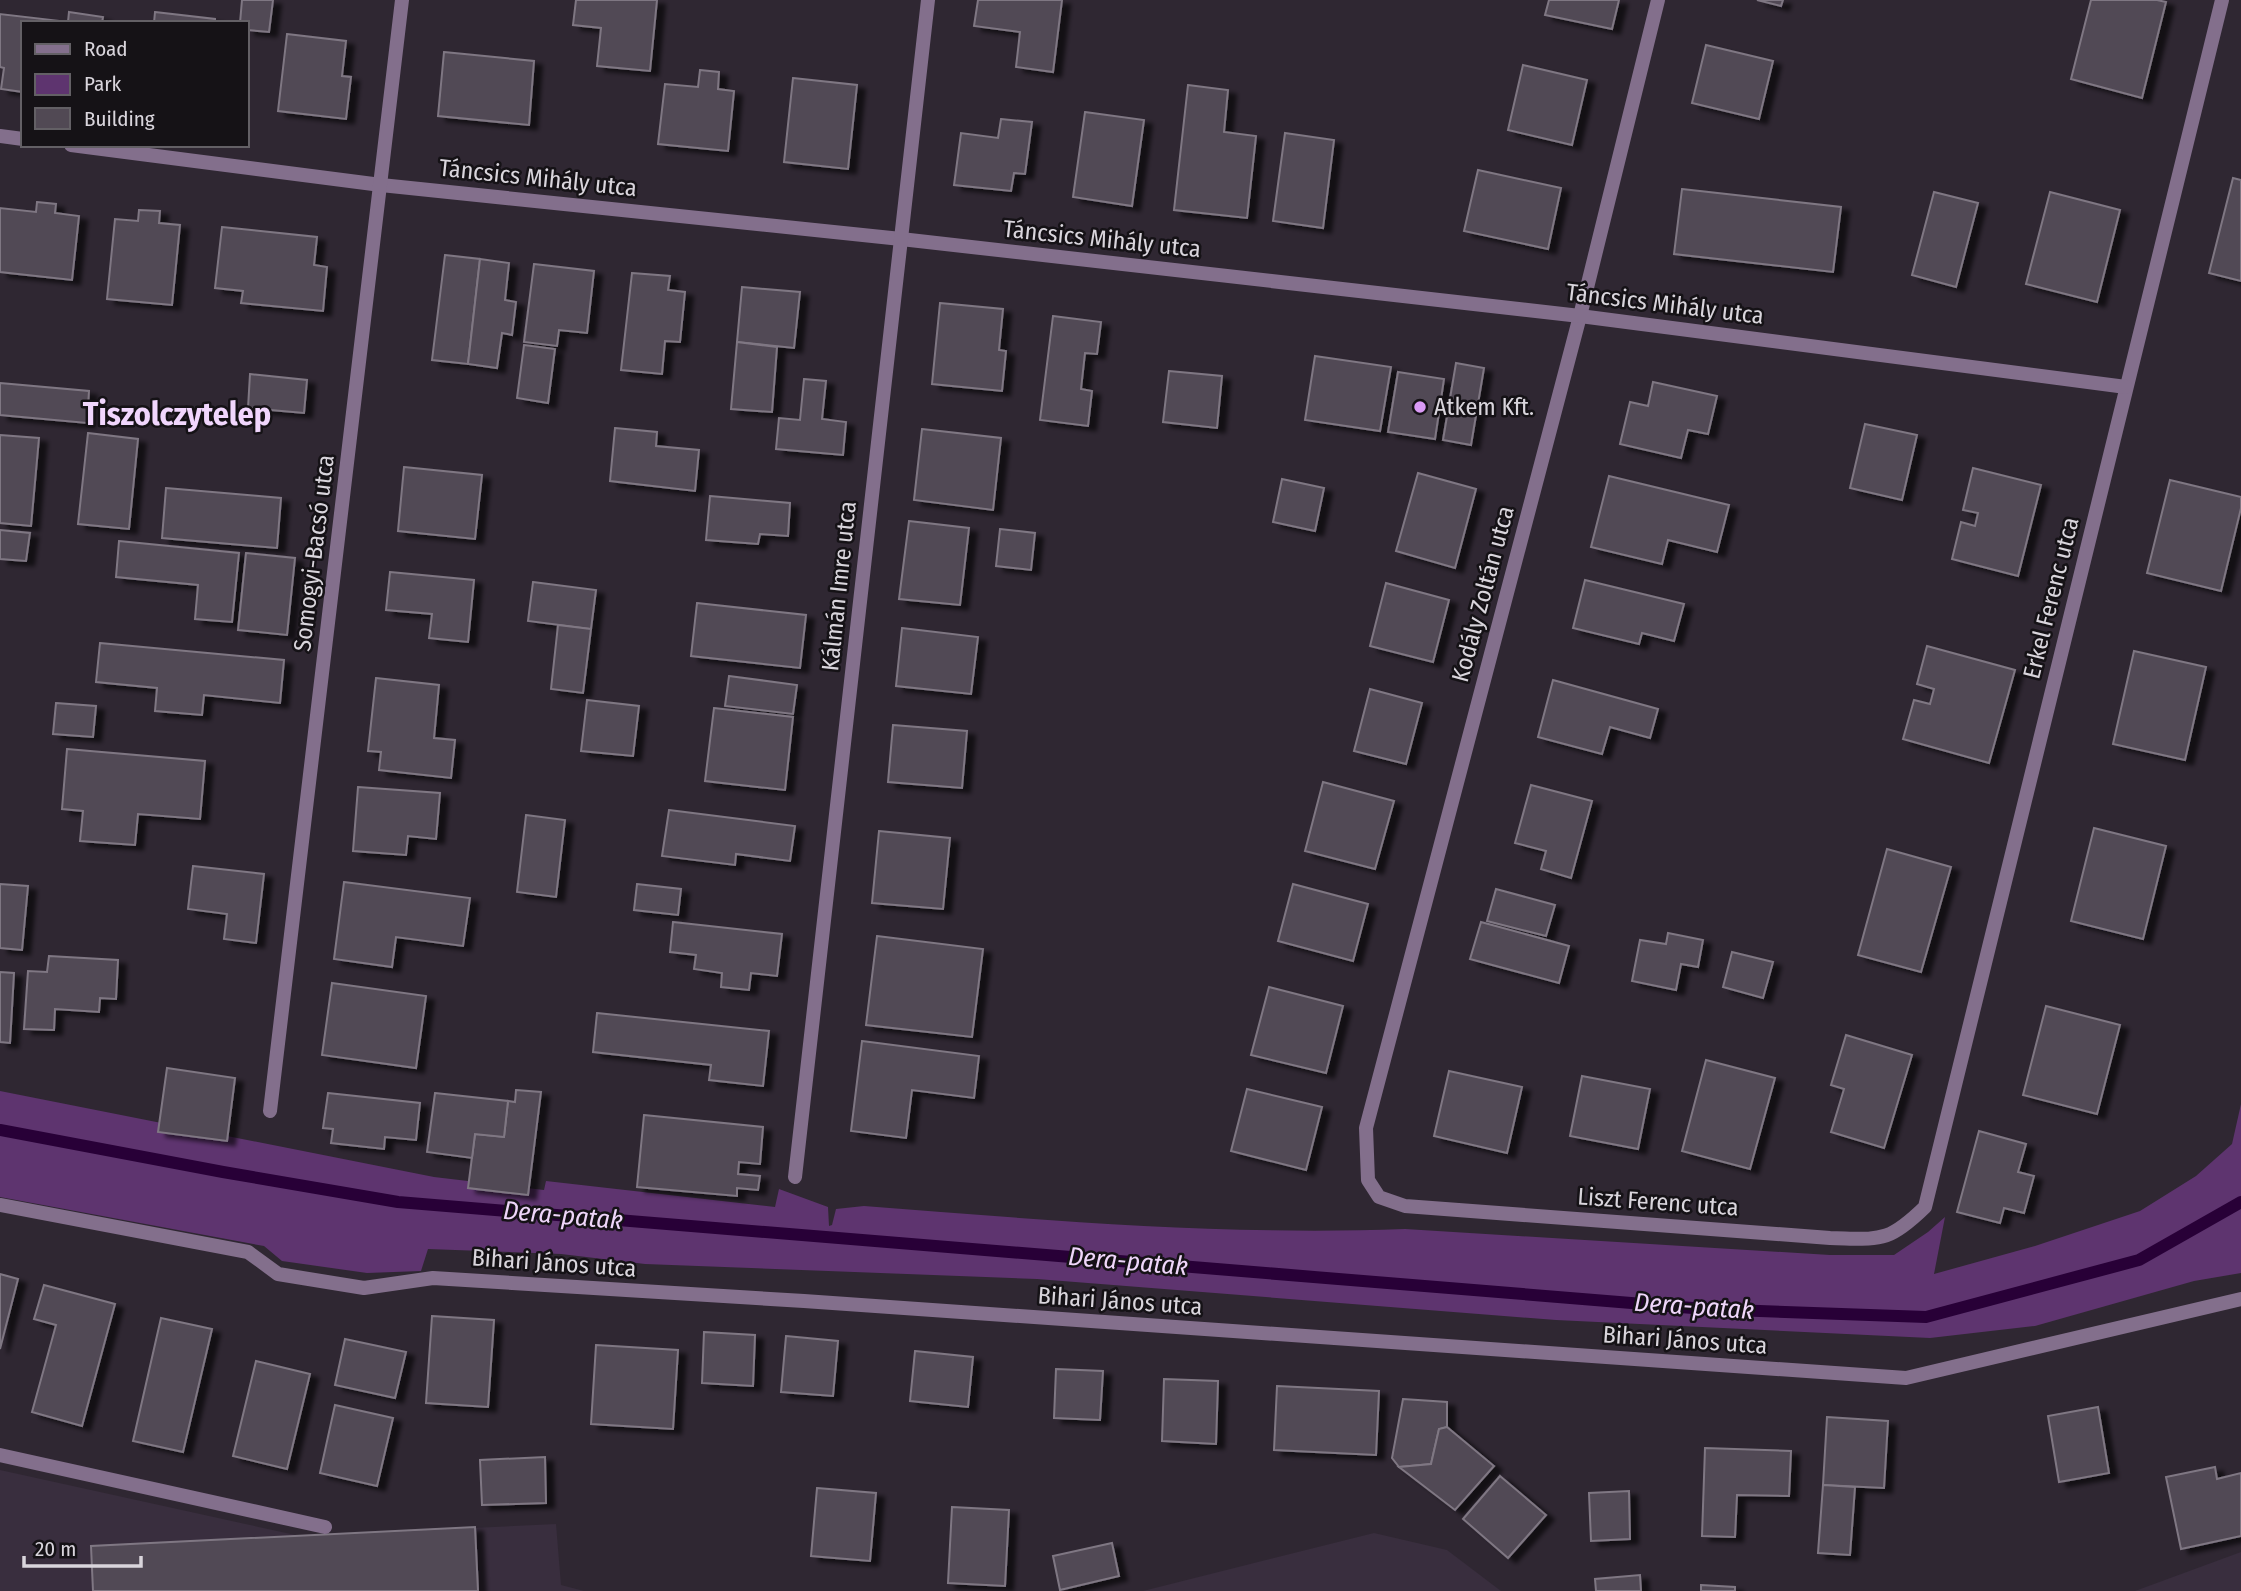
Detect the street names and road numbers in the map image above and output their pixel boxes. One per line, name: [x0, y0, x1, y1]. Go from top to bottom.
street label: Táncsics Mihály utca: [438, 154, 638, 202]
street label: Táncsics Mihály utca: [1002, 215, 1202, 263]
street label: Táncsics Mihály utca: [1565, 278, 1765, 330]
street label: Somogyi-Bacsó utca: [288, 453, 340, 653]
street label: Kálmán Imre utca: [816, 500, 862, 672]
street label: Kodály Zoltán utca: [1446, 503, 1520, 685]
street label: Erkel Ferenc utca: [2017, 514, 2085, 682]
street label: Liszt Ferenc utca: [1577, 1182, 1739, 1222]
street label: Bihari János utca: [471, 1243, 637, 1283]
street label: Bihari János utca: [1037, 1281, 1203, 1321]
street label: Bihari János utca: [1602, 1320, 1768, 1360]

